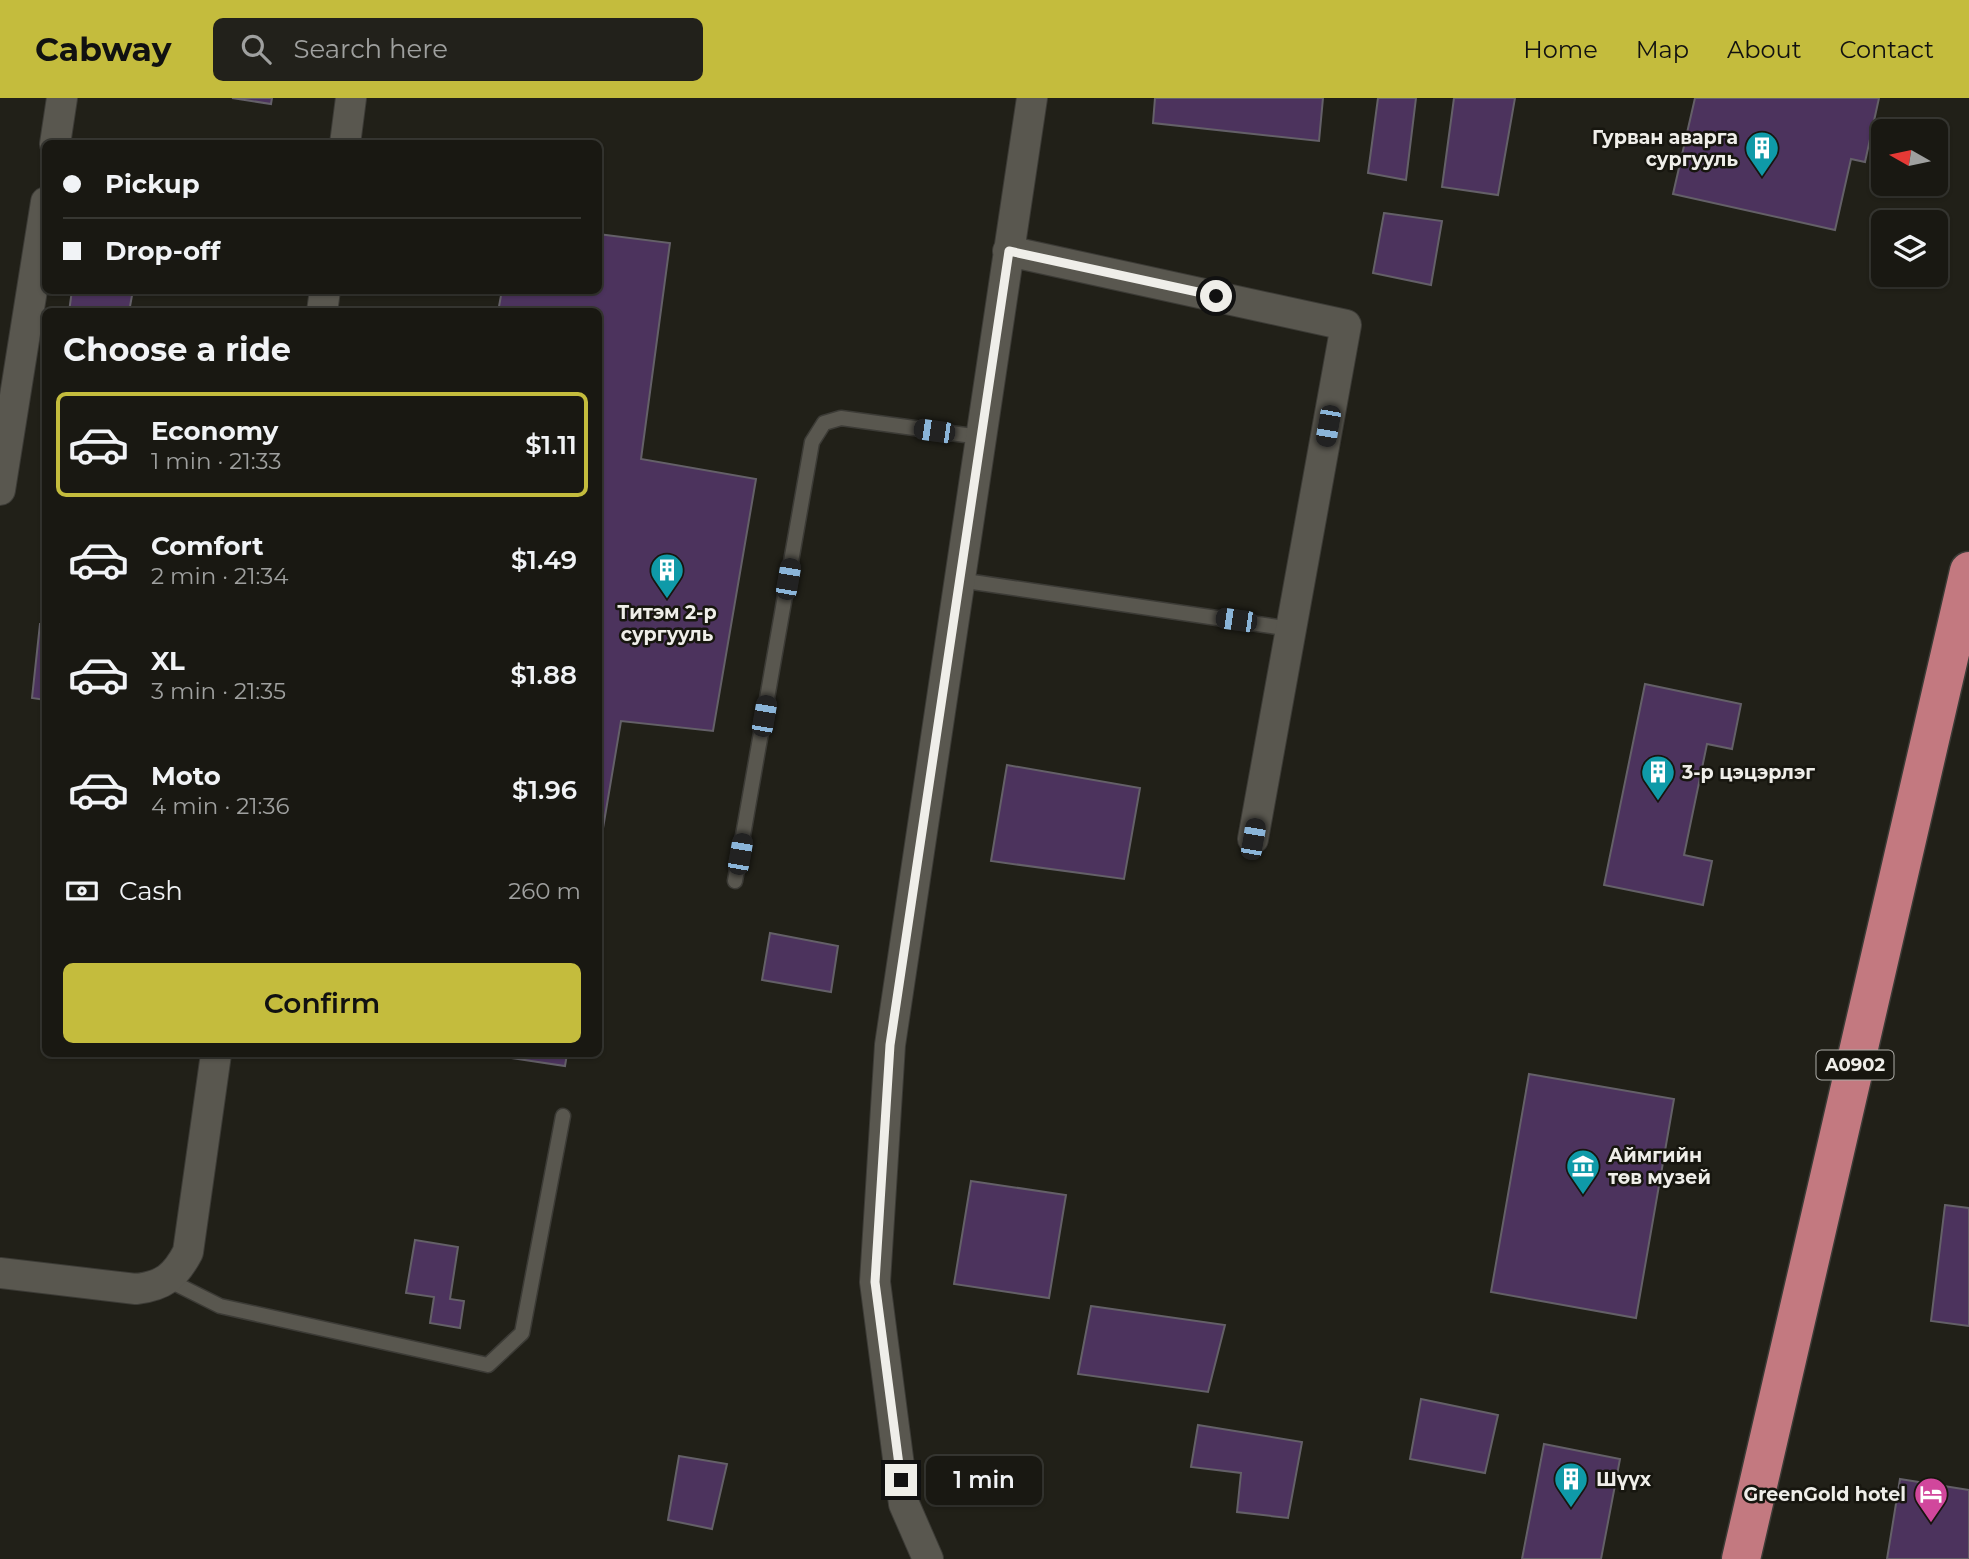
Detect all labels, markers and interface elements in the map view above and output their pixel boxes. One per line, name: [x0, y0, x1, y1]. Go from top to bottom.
search box: [213, 18, 703, 81]
text: Cabway: [35, 29, 171, 69]
icon: search: [237, 30, 275, 68]
text: Search here: [293, 33, 448, 65]
text: Home: [1523, 35, 1598, 64]
text: Map: [1636, 35, 1689, 64]
text: About: [1727, 35, 1801, 64]
text: Contact: [1839, 35, 1934, 64]
north arrow: [1871, 119, 1948, 196]
map controls: [1871, 119, 1948, 287]
place label: Гурван аварга сургууль: [1592, 126, 1738, 171]
building icon: Гурван аварга сургууль: [1743, 129, 1781, 178]
text: Pickup: [105, 168, 200, 200]
button: layers: [1871, 210, 1948, 287]
text: Drop-off: [105, 235, 220, 267]
route start: [1200, 280, 1232, 312]
text: Choose a ride: [63, 330, 291, 369]
car: [1315, 403, 1342, 449]
icon: car: [67, 413, 130, 476]
text: Economy: [151, 415, 278, 447]
car: [912, 418, 957, 444]
text: $1.11: [525, 429, 577, 461]
text: 1 min · 21:33: [151, 447, 281, 475]
icon: car: [67, 528, 130, 591]
text: Comfort: [151, 530, 263, 562]
text: $1.49: [511, 544, 577, 576]
building icon: Титэм 2-р сургууль: [648, 551, 686, 600]
car: [775, 556, 802, 602]
text: 2 min · 21:34: [151, 562, 289, 590]
place label: Титэм 2-р сургууль: [617, 601, 717, 646]
car: [1214, 607, 1259, 633]
icon: car: [67, 643, 130, 706]
text: XL: [151, 645, 185, 677]
text: $1.88: [510, 659, 577, 691]
text: 3 min · 21:35: [151, 677, 286, 705]
car: [751, 693, 778, 739]
building icon: 3-р цэцэрлэг: [1639, 753, 1677, 802]
icon: car: [67, 758, 130, 821]
text: Moto: [151, 760, 221, 792]
place label: 3-р цэцэрлэг: [1681, 761, 1815, 784]
text: $1.96: [512, 774, 577, 806]
text: 4 min · 21:36: [151, 792, 289, 820]
car: [1240, 816, 1267, 862]
car: [727, 831, 754, 877]
icon: cash: [63, 872, 101, 910]
text: Cash: [119, 875, 183, 907]
text: 260 m: [508, 877, 581, 905]
button: Confirm: [63, 963, 581, 1043]
road number: A0902: [1816, 1050, 1894, 1080]
place label: Аймгийн төв музей: [1608, 1144, 1711, 1189]
museum icon: Аймгийн төв музей: [1564, 1147, 1602, 1196]
callout: 1 min: [926, 1456, 1041, 1504]
building icon: Шүүх: [1552, 1460, 1590, 1509]
route end: [885, 1464, 917, 1496]
text: 1 min: [953, 1466, 1015, 1494]
place label: Шүүх: [1596, 1468, 1652, 1491]
hotel icon: GreenGold hotel: [1912, 1475, 1950, 1524]
place label: GreenGold hotel: [1744, 1483, 1906, 1506]

